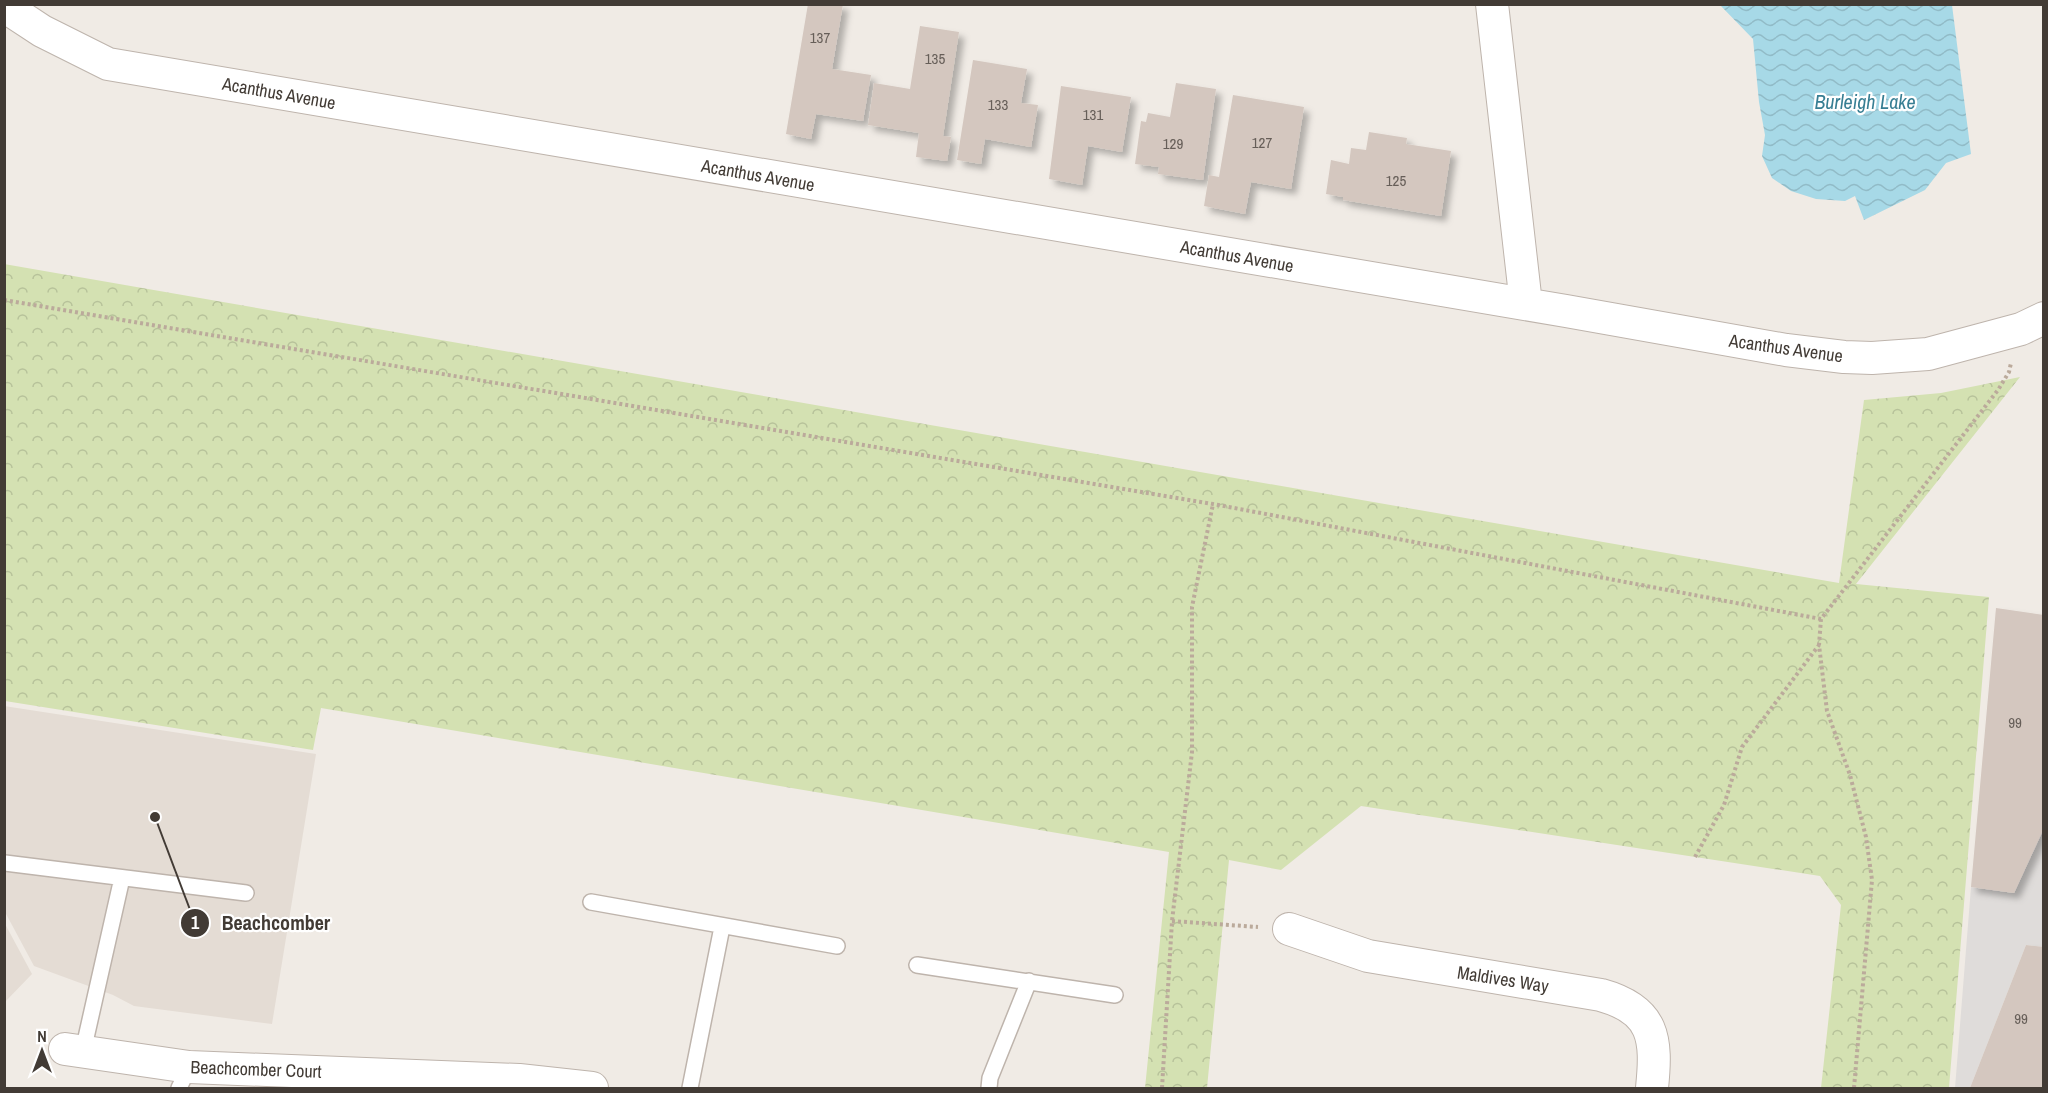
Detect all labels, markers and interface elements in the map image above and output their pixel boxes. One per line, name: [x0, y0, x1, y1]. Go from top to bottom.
house number: 137: [810, 27, 830, 48]
house number: 135: [925, 48, 945, 69]
street label: Acanthus Avenue: [219, 71, 338, 115]
water label: Burleigh Lake: [1814, 88, 1916, 115]
house number: 133: [988, 94, 1008, 115]
house number: 131: [1083, 104, 1103, 125]
house number: 127: [1252, 132, 1272, 153]
house number: 129: [1163, 133, 1183, 154]
street label: Acanthus Avenue: [698, 153, 817, 197]
house number: 125: [1386, 170, 1406, 191]
street label: Acanthus Avenue: [1177, 234, 1296, 278]
street label: Acanthus Avenue: [1726, 328, 1845, 368]
house number: 99: [2008, 712, 2022, 733]
callout: Beachcomber: [180, 904, 342, 942]
text: Beachcomber: [222, 909, 331, 936]
text: 1: [191, 910, 200, 935]
street label: Maldives Way: [1456, 959, 1551, 999]
house number: 99: [2014, 1008, 2028, 1029]
north arrow: [12, 1021, 72, 1081]
text: N: [37, 1025, 47, 1047]
street label: Beachcomber Court: [190, 1054, 322, 1084]

